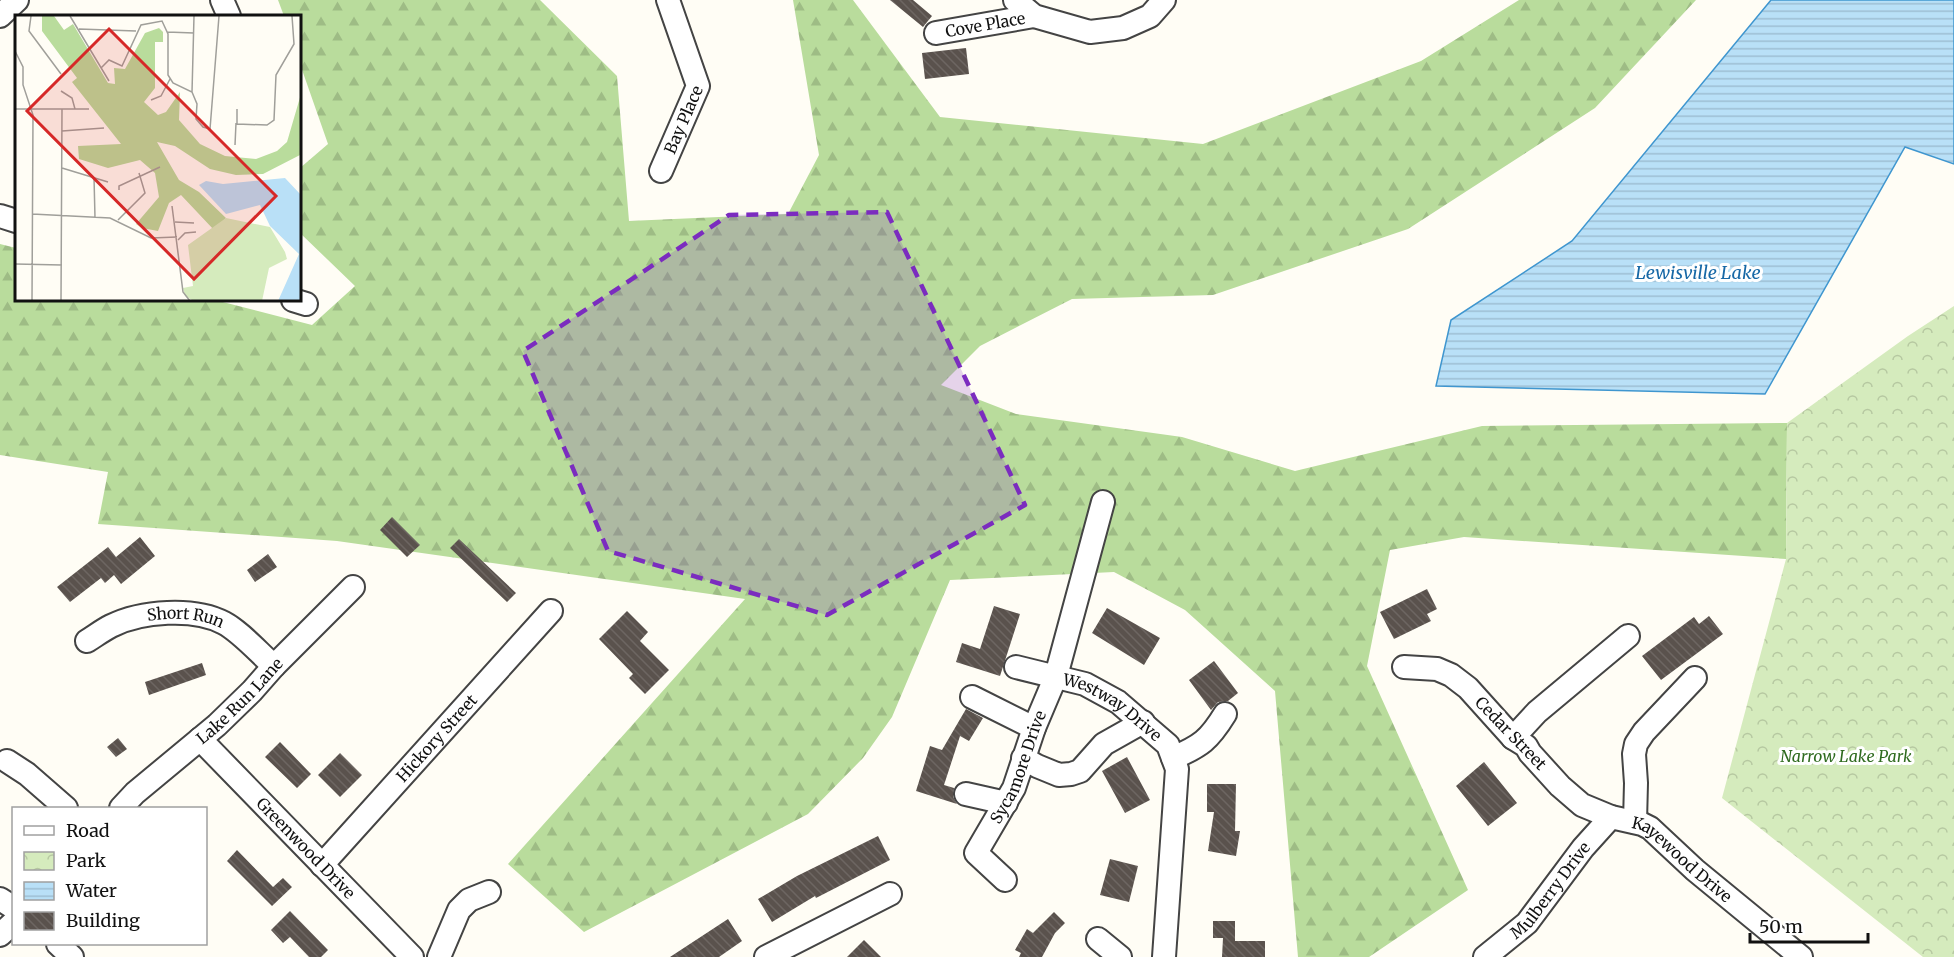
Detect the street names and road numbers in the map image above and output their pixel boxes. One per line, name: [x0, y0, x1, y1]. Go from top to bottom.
street label: Cove Place: [944, 8, 1027, 41]
street label: Bay Place: [660, 82, 707, 157]
street label: Short Run: [146, 603, 228, 632]
street label: Lake Run Lane: [192, 653, 287, 748]
street label: Westway Drive: [1060, 669, 1166, 745]
street label: Hickory Street: [392, 689, 482, 786]
street label: Cedar Street: [1471, 692, 1551, 774]
street label: Sycamore Drive: [986, 707, 1050, 827]
street label: Greenwood Drive: [252, 793, 360, 903]
street label: Kayewood Drive: [1630, 812, 1736, 906]
street label: Mulberry Drive: [1506, 837, 1594, 943]

